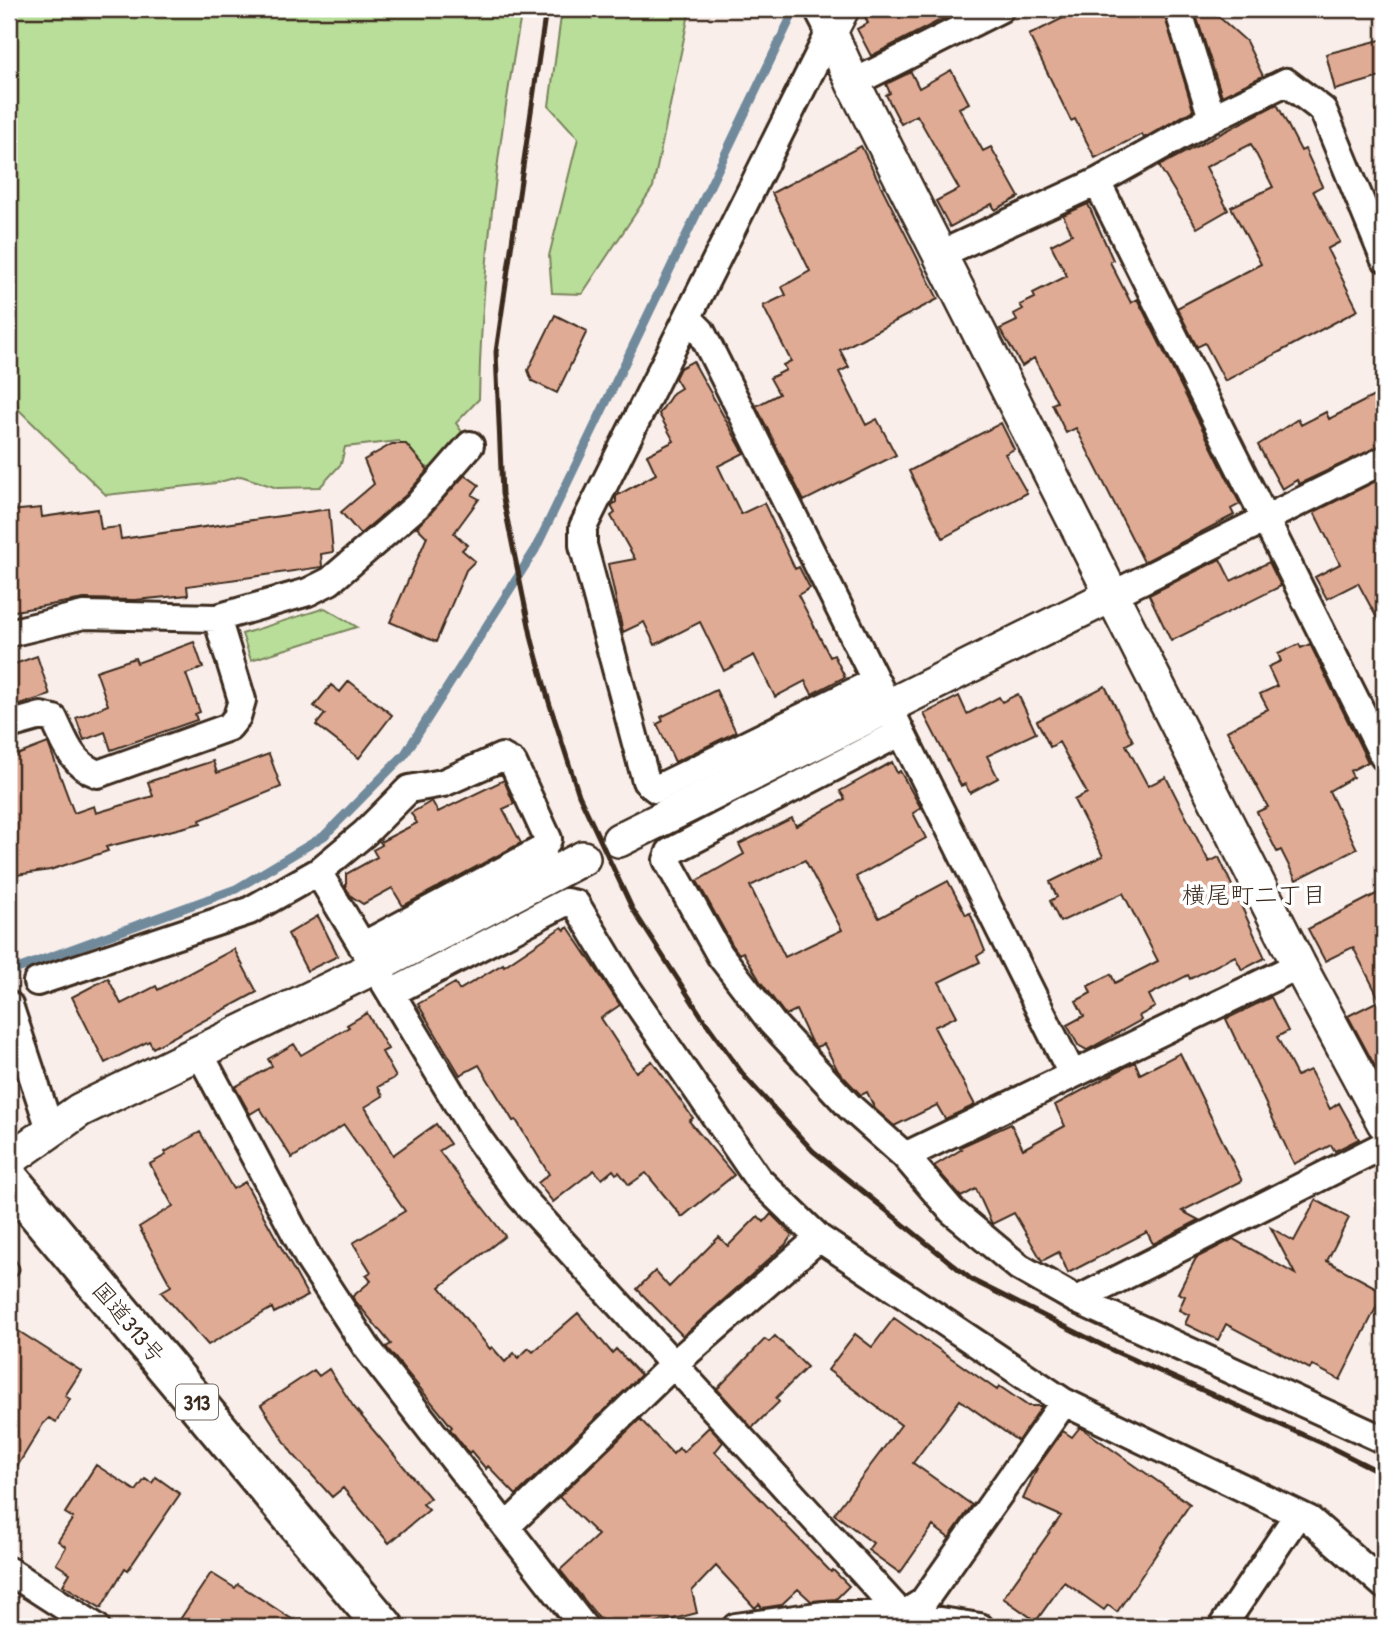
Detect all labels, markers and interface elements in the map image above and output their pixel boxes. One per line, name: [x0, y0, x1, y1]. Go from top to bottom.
district label: 横尾町二丁目: [1182, 878, 1326, 910]
street label: 国道313号: [86, 1275, 172, 1369]
road number: 313: [176, 1384, 218, 1420]

